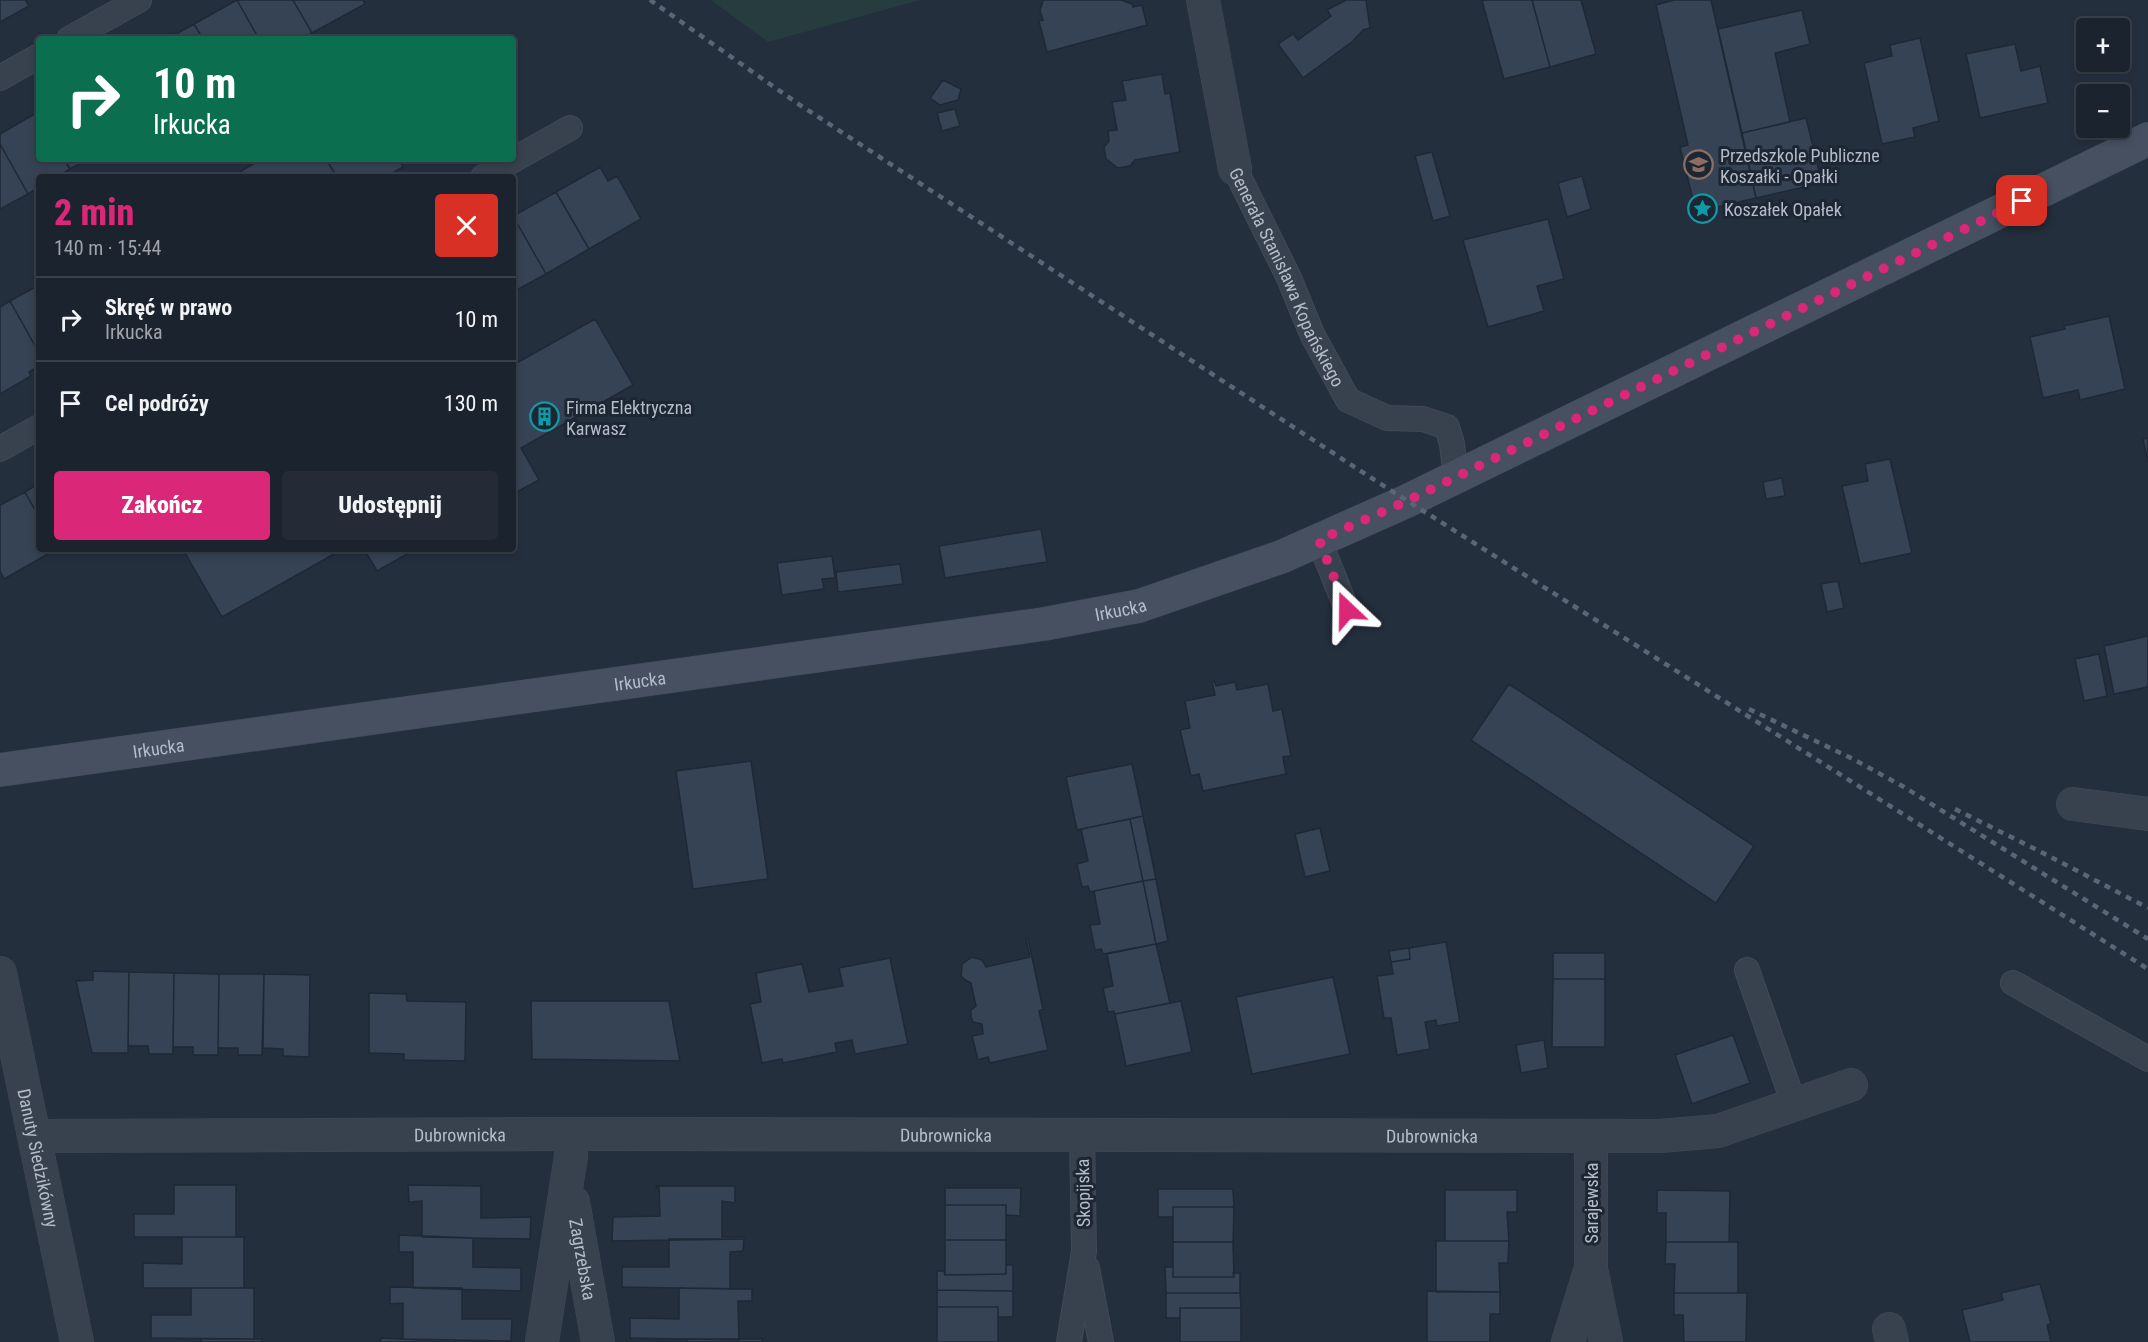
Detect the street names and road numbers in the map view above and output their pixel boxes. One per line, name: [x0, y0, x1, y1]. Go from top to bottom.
street label: Generała Stanisława Kopańskiego: [1225, 164, 1349, 390]
street label: Irkucka: [1093, 594, 1149, 625]
street label: Irkucka: [613, 667, 667, 695]
street label: Irkucka: [131, 734, 186, 762]
street label: Danuty Siedzikówny: [14, 1087, 63, 1230]
street label: Dubrownicka: [414, 1124, 506, 1145]
street label: Dubrownicka: [900, 1124, 992, 1145]
street label: Dubrownicka: [1386, 1125, 1478, 1146]
street label: Skopijska: [1072, 1159, 1094, 1227]
street label: Sarajewska: [1581, 1163, 1602, 1243]
street label: Zagrzebska: [566, 1217, 601, 1302]

